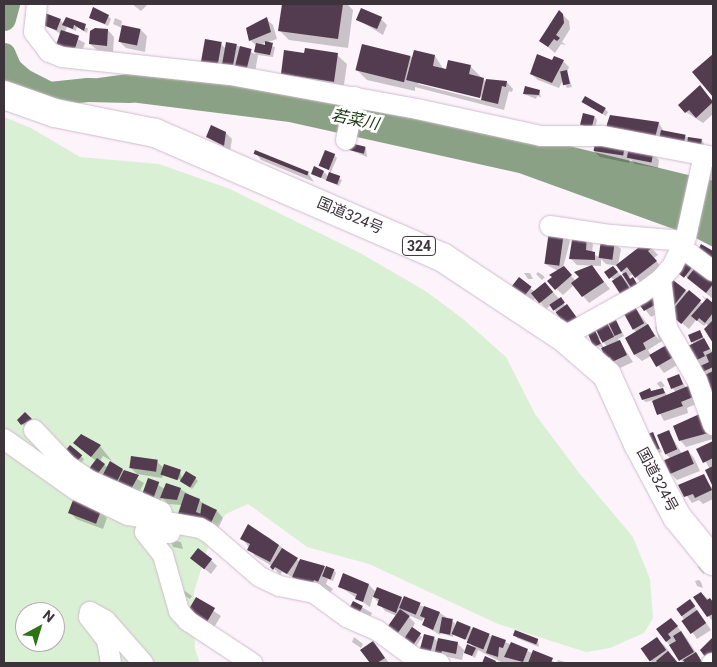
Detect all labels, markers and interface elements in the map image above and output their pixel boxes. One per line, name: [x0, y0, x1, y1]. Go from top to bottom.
water label: 若菜川: [330, 106, 380, 134]
street label: 国道324号: [314, 194, 386, 238]
road number: 324: [402, 235, 436, 258]
street label: 国道324号: [633, 445, 681, 515]
north arrow: [15, 602, 65, 652]
text: N: [40, 607, 58, 625]

